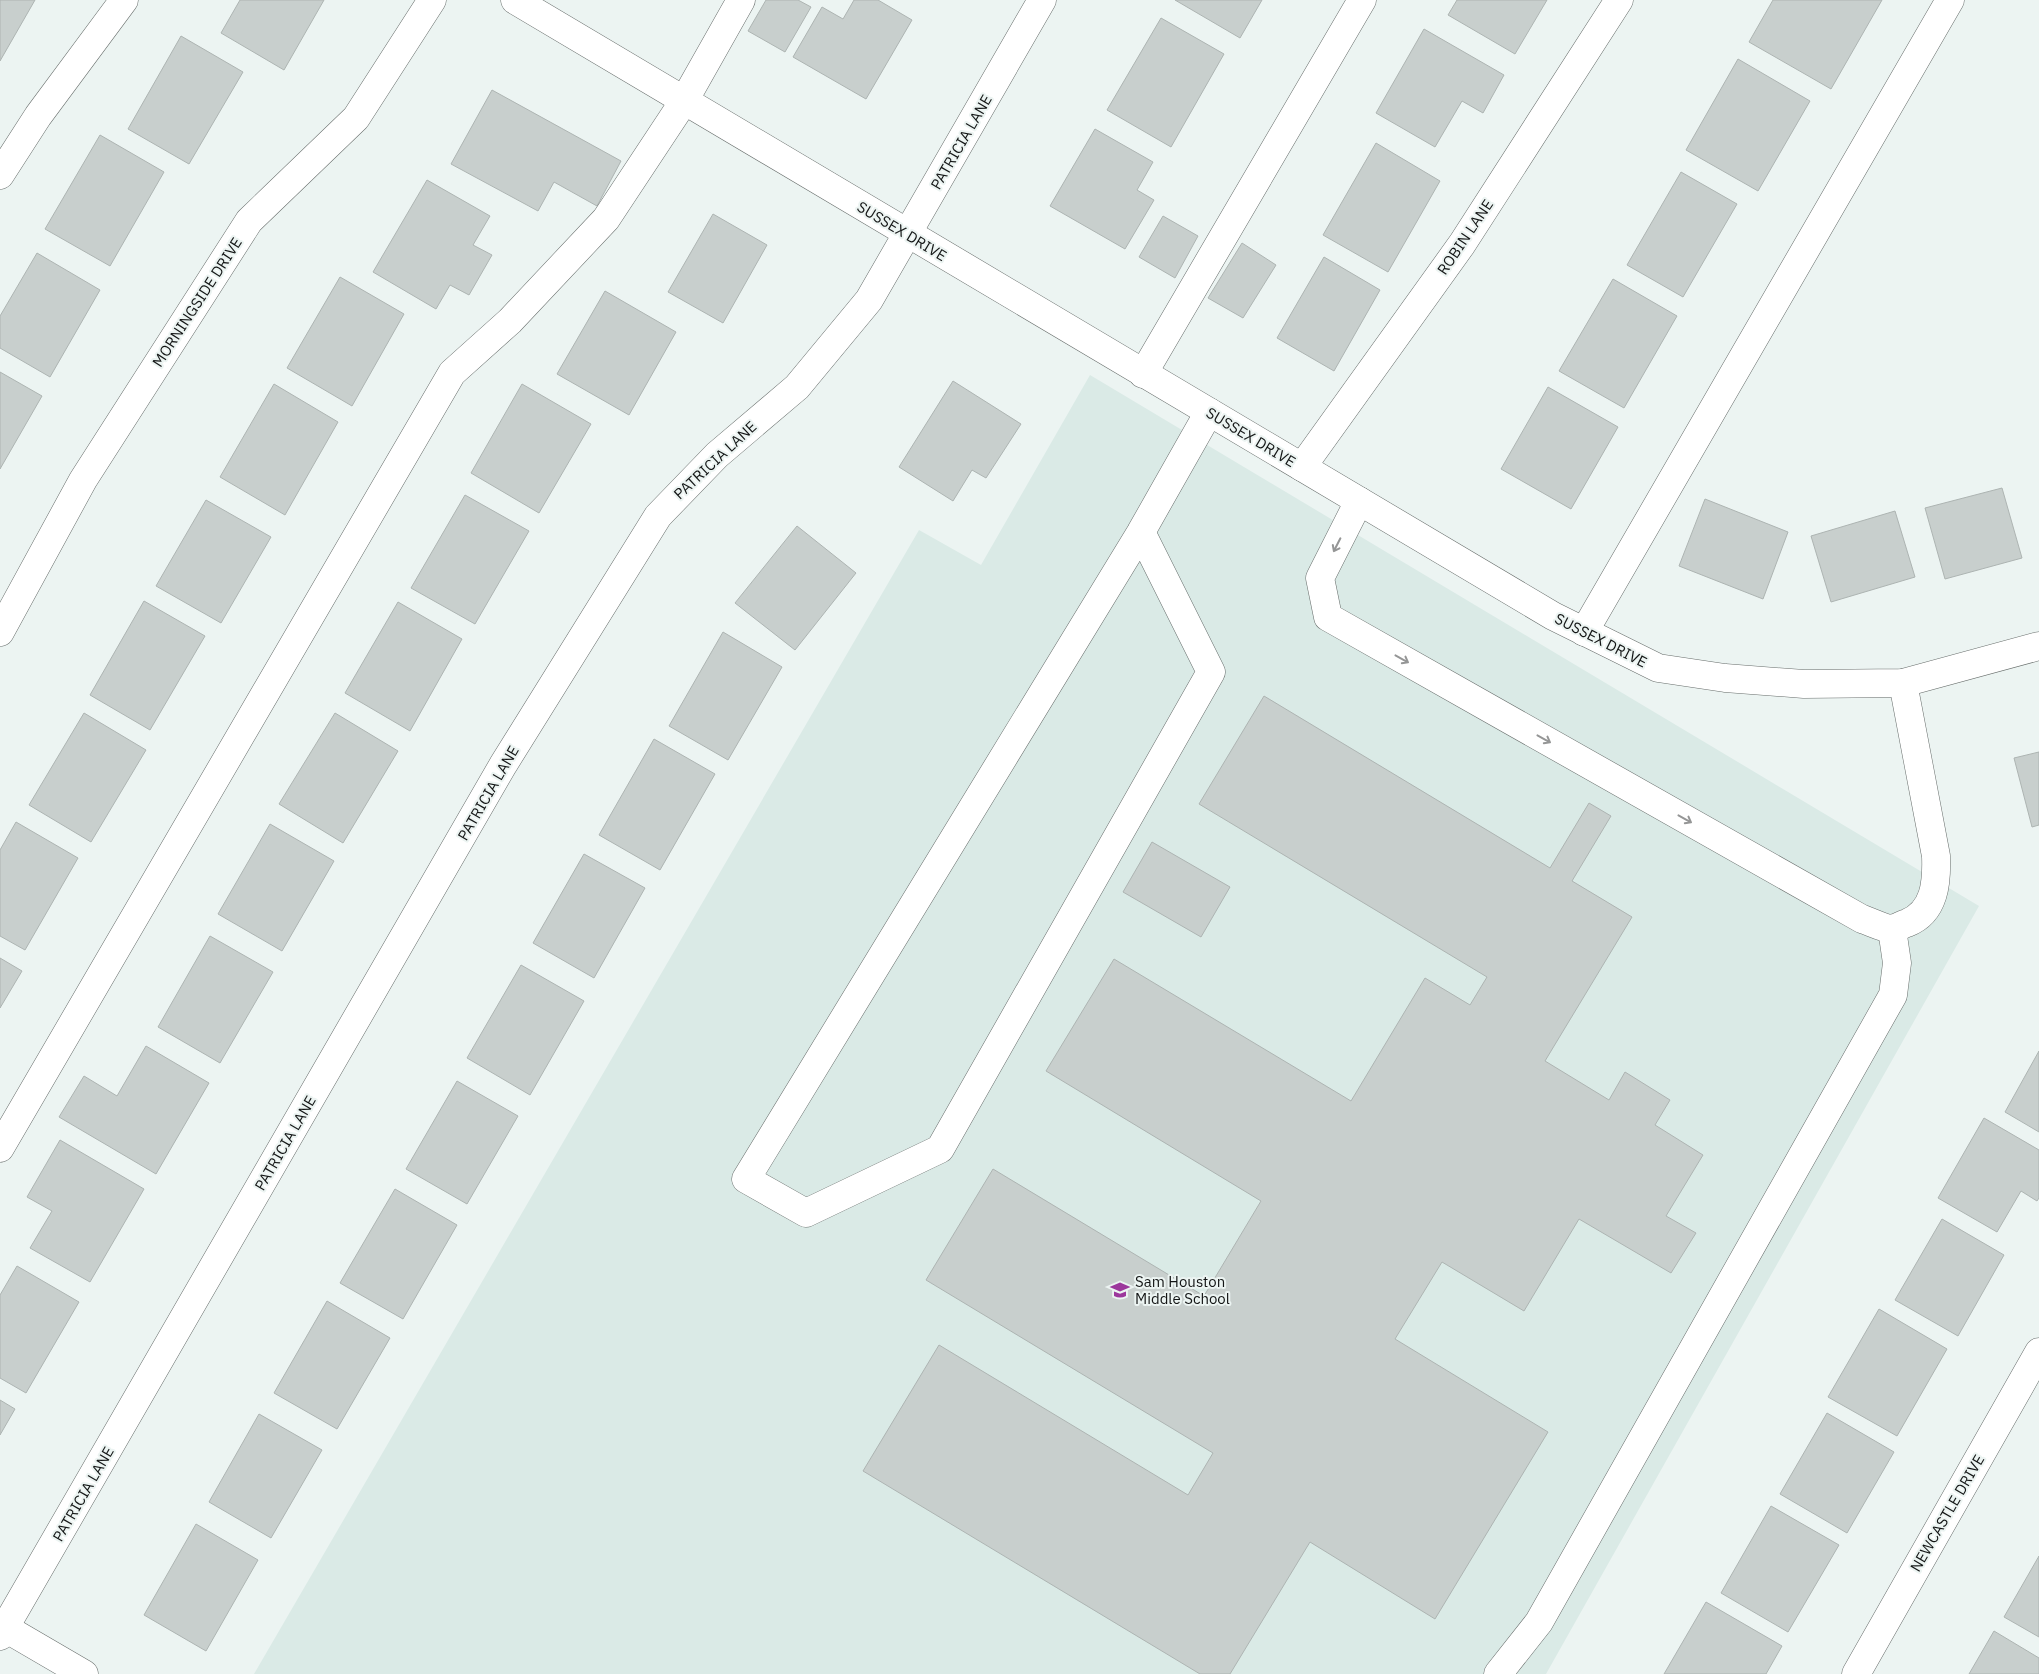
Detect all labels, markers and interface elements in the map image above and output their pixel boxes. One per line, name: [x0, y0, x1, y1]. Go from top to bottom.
street label: PATRICIA LANE: [926, 91, 996, 193]
street label: ROBIN LANE: [1433, 196, 1497, 278]
street label: SUSSEX DRIVE: [854, 197, 950, 265]
street label: MORNINGSIDE DRIVE: [148, 234, 246, 370]
street label: SUSSEX DRIVE: [1203, 403, 1299, 471]
street label: PATRICIA LANE: [670, 417, 760, 503]
one-way arrow: [1332, 537, 1341, 552]
street label: SUSSEX DRIVE: [1552, 609, 1650, 671]
one-way arrow: [1395, 654, 1410, 664]
one-way arrow: [1536, 734, 1551, 744]
street label: PATRICIA LANE: [453, 742, 523, 844]
one-way arrow: [1678, 814, 1693, 824]
street label: PATRICIA LANE: [250, 1092, 320, 1194]
place label: Sam Houston Middle School: [1135, 1272, 1230, 1308]
school or university icon: Sam Houston Middle School: [1109, 1279, 1131, 1301]
street label: PATRICIA LANE: [48, 1443, 118, 1545]
street label: NEWCASTLE DRIVE: [1906, 1451, 1988, 1575]

